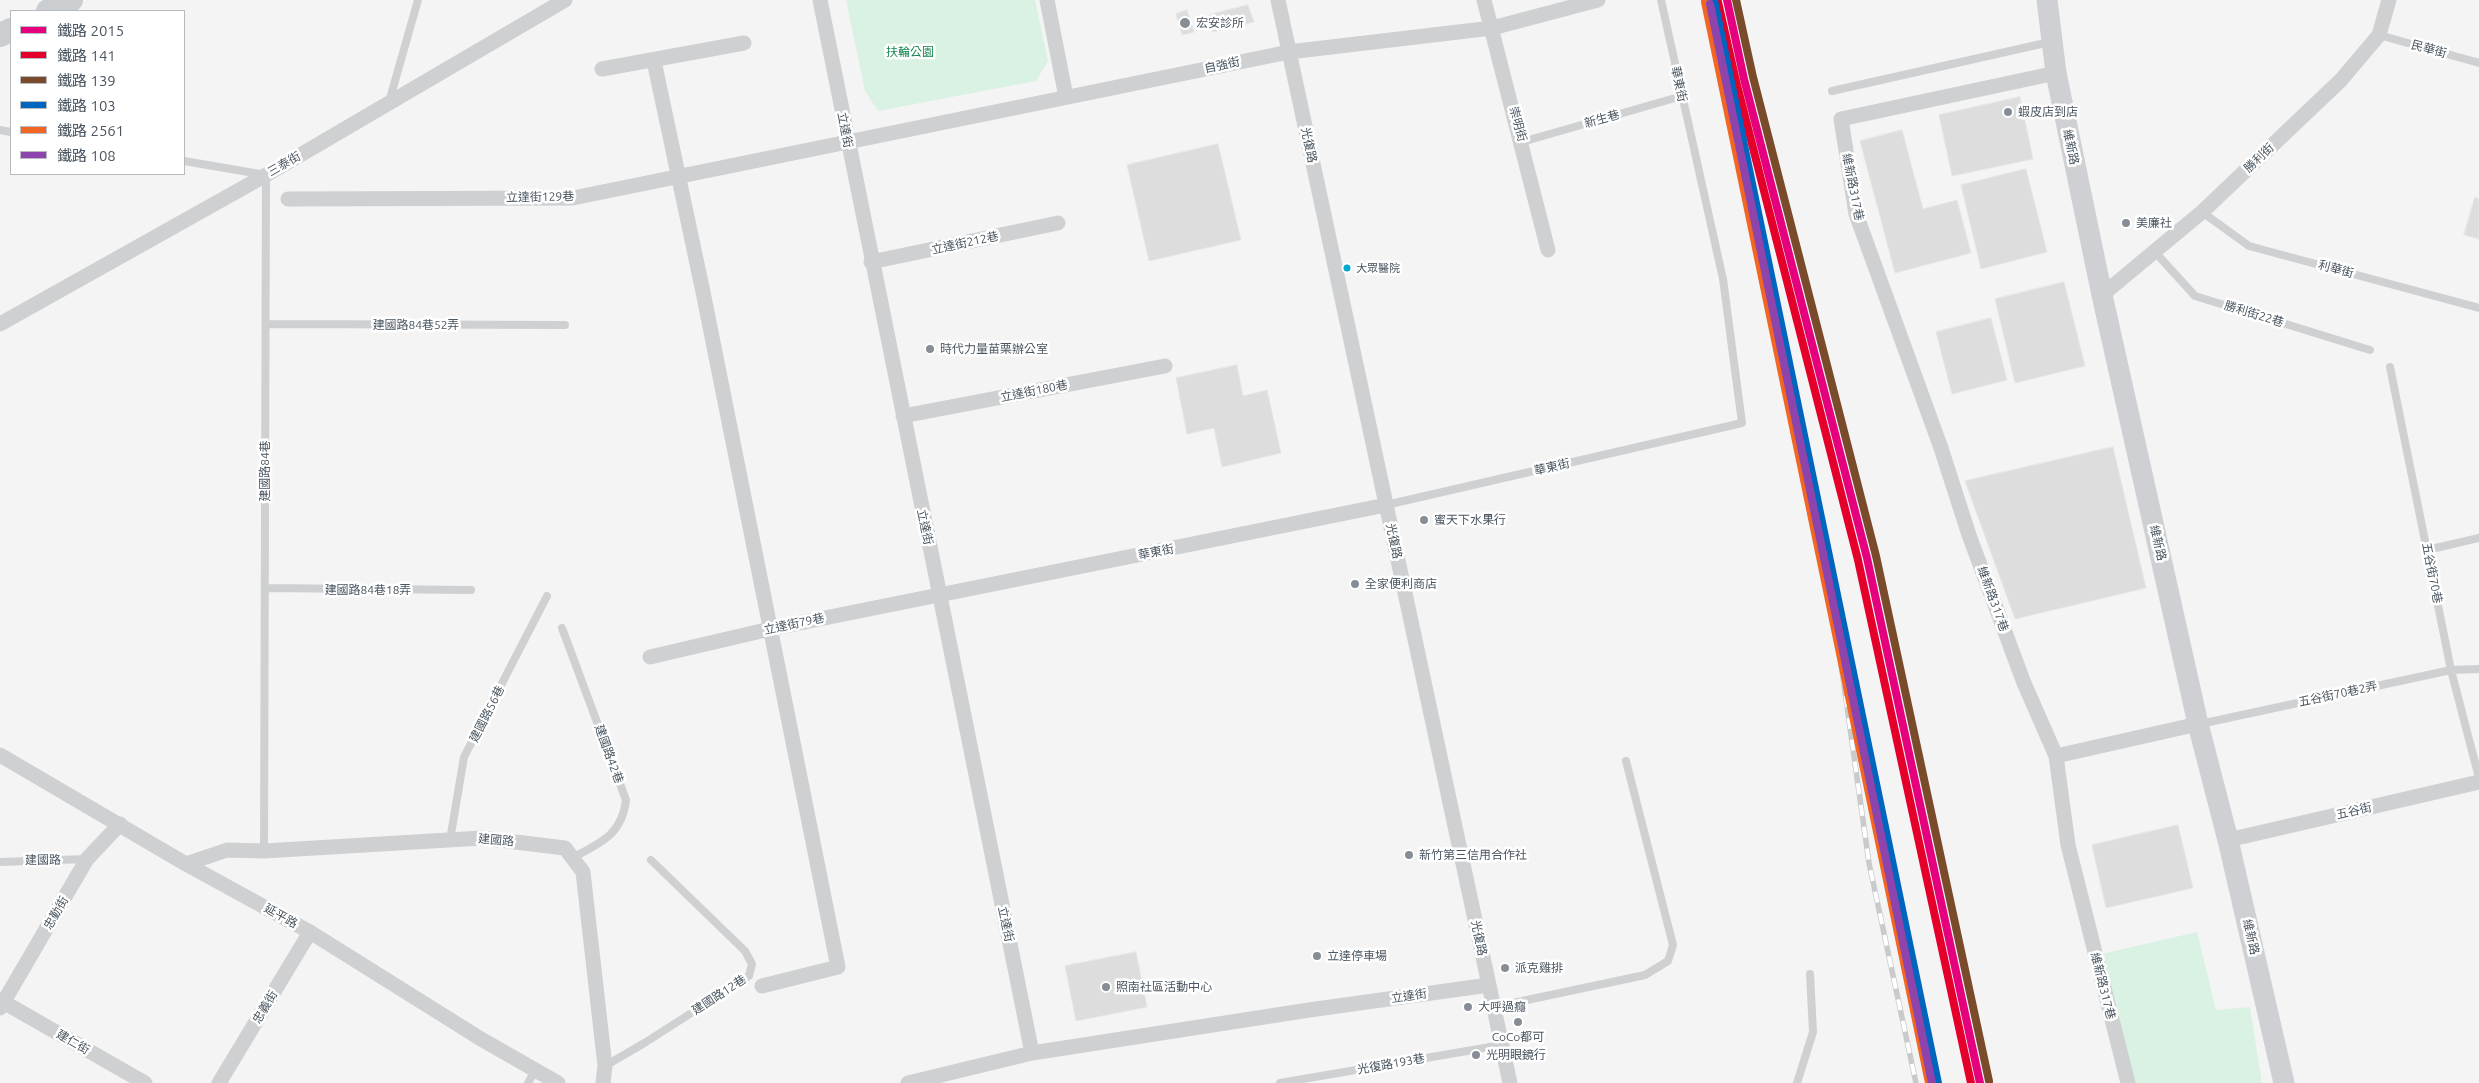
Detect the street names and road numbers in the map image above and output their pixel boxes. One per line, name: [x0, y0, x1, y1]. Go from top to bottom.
street label: 民華街: [2410, 37, 2448, 61]
street label: 自強街: [1203, 54, 1241, 76]
street label: 華東街: [1668, 65, 1690, 103]
street label: 崇明街: [1506, 105, 1530, 143]
street label: 新生巷: [1583, 107, 1621, 131]
street label: 立達街: [834, 111, 856, 149]
street label: 光復路: [1298, 126, 1320, 164]
street label: 維新路: [2060, 128, 2082, 166]
street label: 勝利街: [2241, 140, 2277, 176]
street label: 三泰街: [265, 149, 303, 179]
street label: 維新路317巷: [1839, 152, 1867, 222]
street label: 立達街129巷: [506, 189, 574, 205]
street label: 立達街212巷: [930, 229, 1000, 257]
street label: 利華街: [2317, 257, 2355, 281]
street label: 勝利街22巷: [2222, 298, 2286, 330]
street label: 建國路84巷52弄: [372, 318, 460, 332]
street label: 立達街180巷: [999, 377, 1069, 405]
street label: 建國路84巷: [258, 440, 272, 502]
street label: 華東街: [1533, 456, 1571, 478]
street label: 立達街: [914, 508, 936, 546]
street label: 光復路: [1383, 522, 1405, 560]
street label: 維新路: [2147, 524, 2169, 562]
street label: 華東街: [1137, 541, 1175, 563]
street label: 五谷街70巷: [2419, 541, 2445, 605]
street label: 維新路317巷: [1975, 564, 2011, 634]
street label: 建國路84巷18弄: [324, 583, 412, 597]
street label: 立達街79巷: [762, 611, 826, 637]
street label: 五谷街70巷2弄: [2297, 679, 2379, 709]
street label: 建國路56巷: [467, 683, 507, 745]
street label: 建國路42巷: [592, 723, 626, 785]
street label: 五谷街: [2335, 800, 2373, 822]
street label: 建國路: [477, 831, 515, 849]
street label: 建國路: [25, 852, 61, 868]
street label: 忠勤街: [41, 894, 71, 932]
street label: 延平路: [262, 901, 300, 931]
street label: 立達街: [995, 905, 1017, 943]
street label: 維新路: [2240, 918, 2262, 956]
street label: 光復路: [1468, 919, 1490, 957]
street label: 維新路317巷: [2088, 951, 2118, 1021]
street label: 建國路12巷: [689, 972, 749, 1018]
street label: 立達街: [1390, 986, 1428, 1006]
street label: 忠義街: [250, 988, 280, 1026]
street label: 建仁街: [54, 1027, 92, 1057]
street label: 光復路193巷: [1356, 1051, 1426, 1077]

